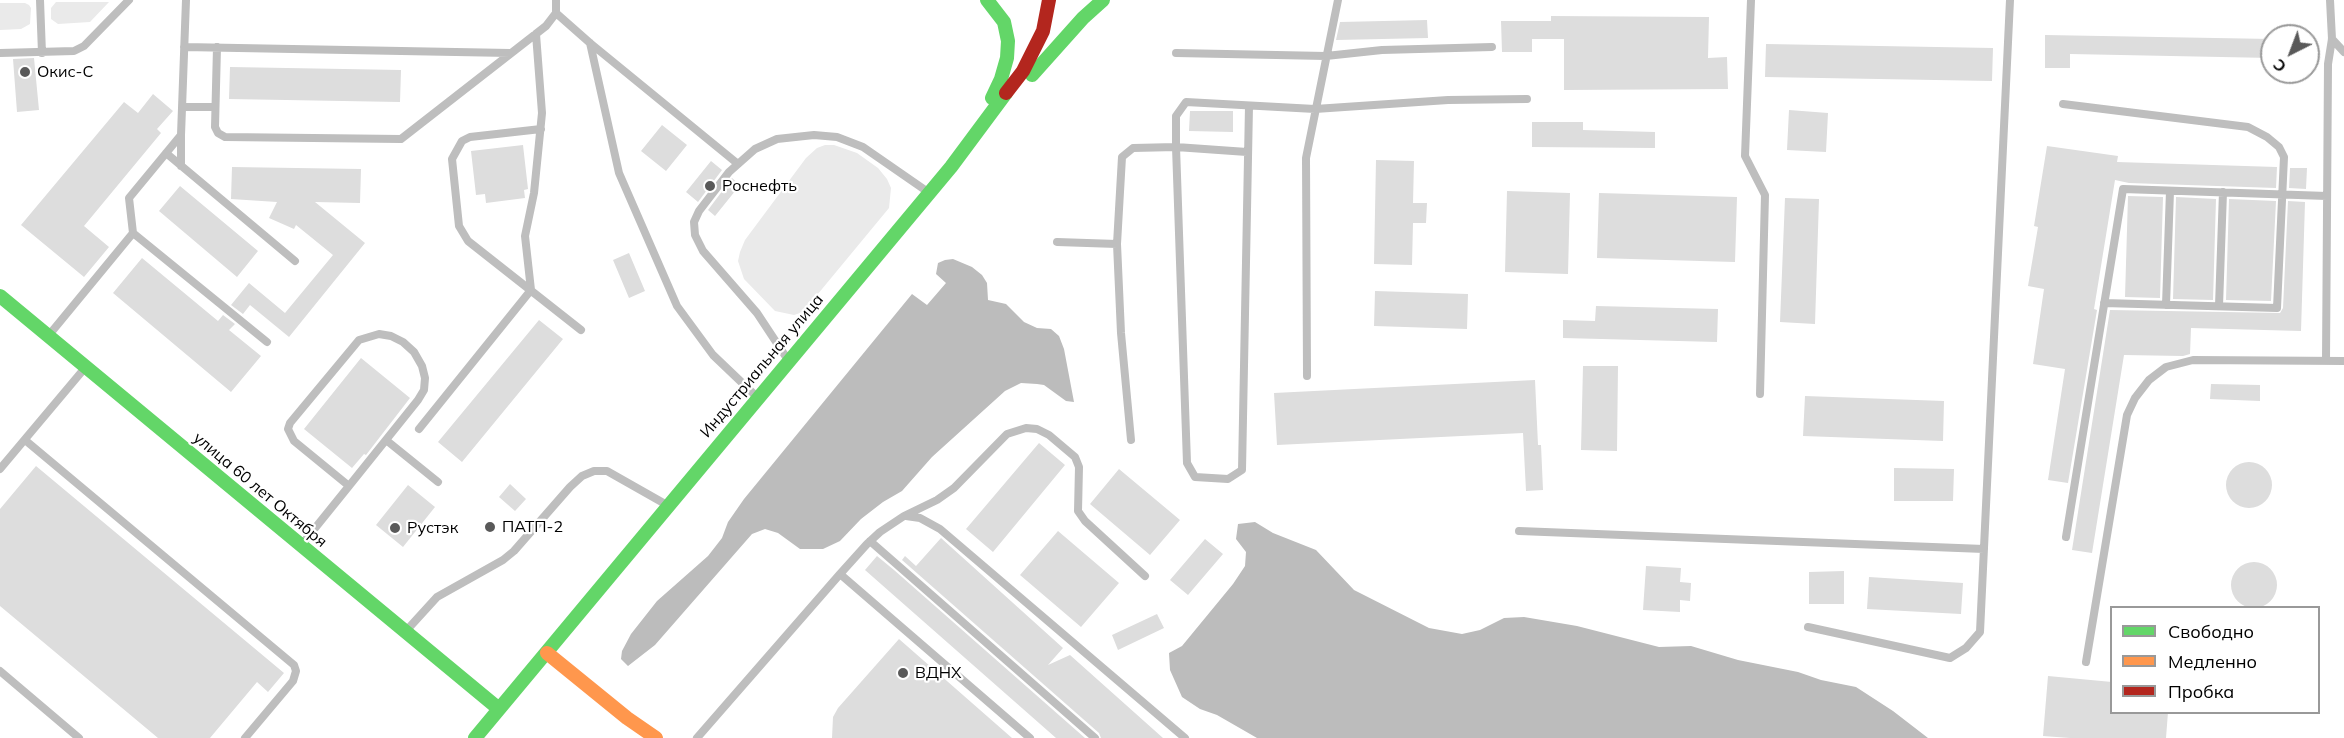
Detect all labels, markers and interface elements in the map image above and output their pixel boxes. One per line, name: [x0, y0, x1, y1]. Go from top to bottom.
north arrow: [2260, 24, 2320, 84]
text: С: [2269, 55, 2290, 77]
place label: Окис-С: [37, 62, 93, 82]
marker: Окис-С: [18, 65, 32, 79]
place label: Роснефть: [722, 176, 797, 196]
marker: Роснефть: [703, 179, 717, 193]
street label: Индустриальная улица: [696, 290, 828, 442]
street label: улица 60 лет Октября: [189, 428, 331, 552]
place label: ПАТП-2: [502, 517, 563, 537]
place label: Рустэк: [407, 518, 458, 538]
marker: ПАТП-2: [483, 520, 497, 534]
marker: Рустэк: [388, 521, 402, 535]
legend: [2110, 606, 2320, 714]
text: Свободно: [2168, 620, 2254, 643]
text: Медленно: [2168, 650, 2257, 673]
place label: ВДНХ: [915, 663, 961, 683]
marker: ВДНХ: [896, 666, 910, 680]
text: Пробка: [2168, 680, 2234, 703]

